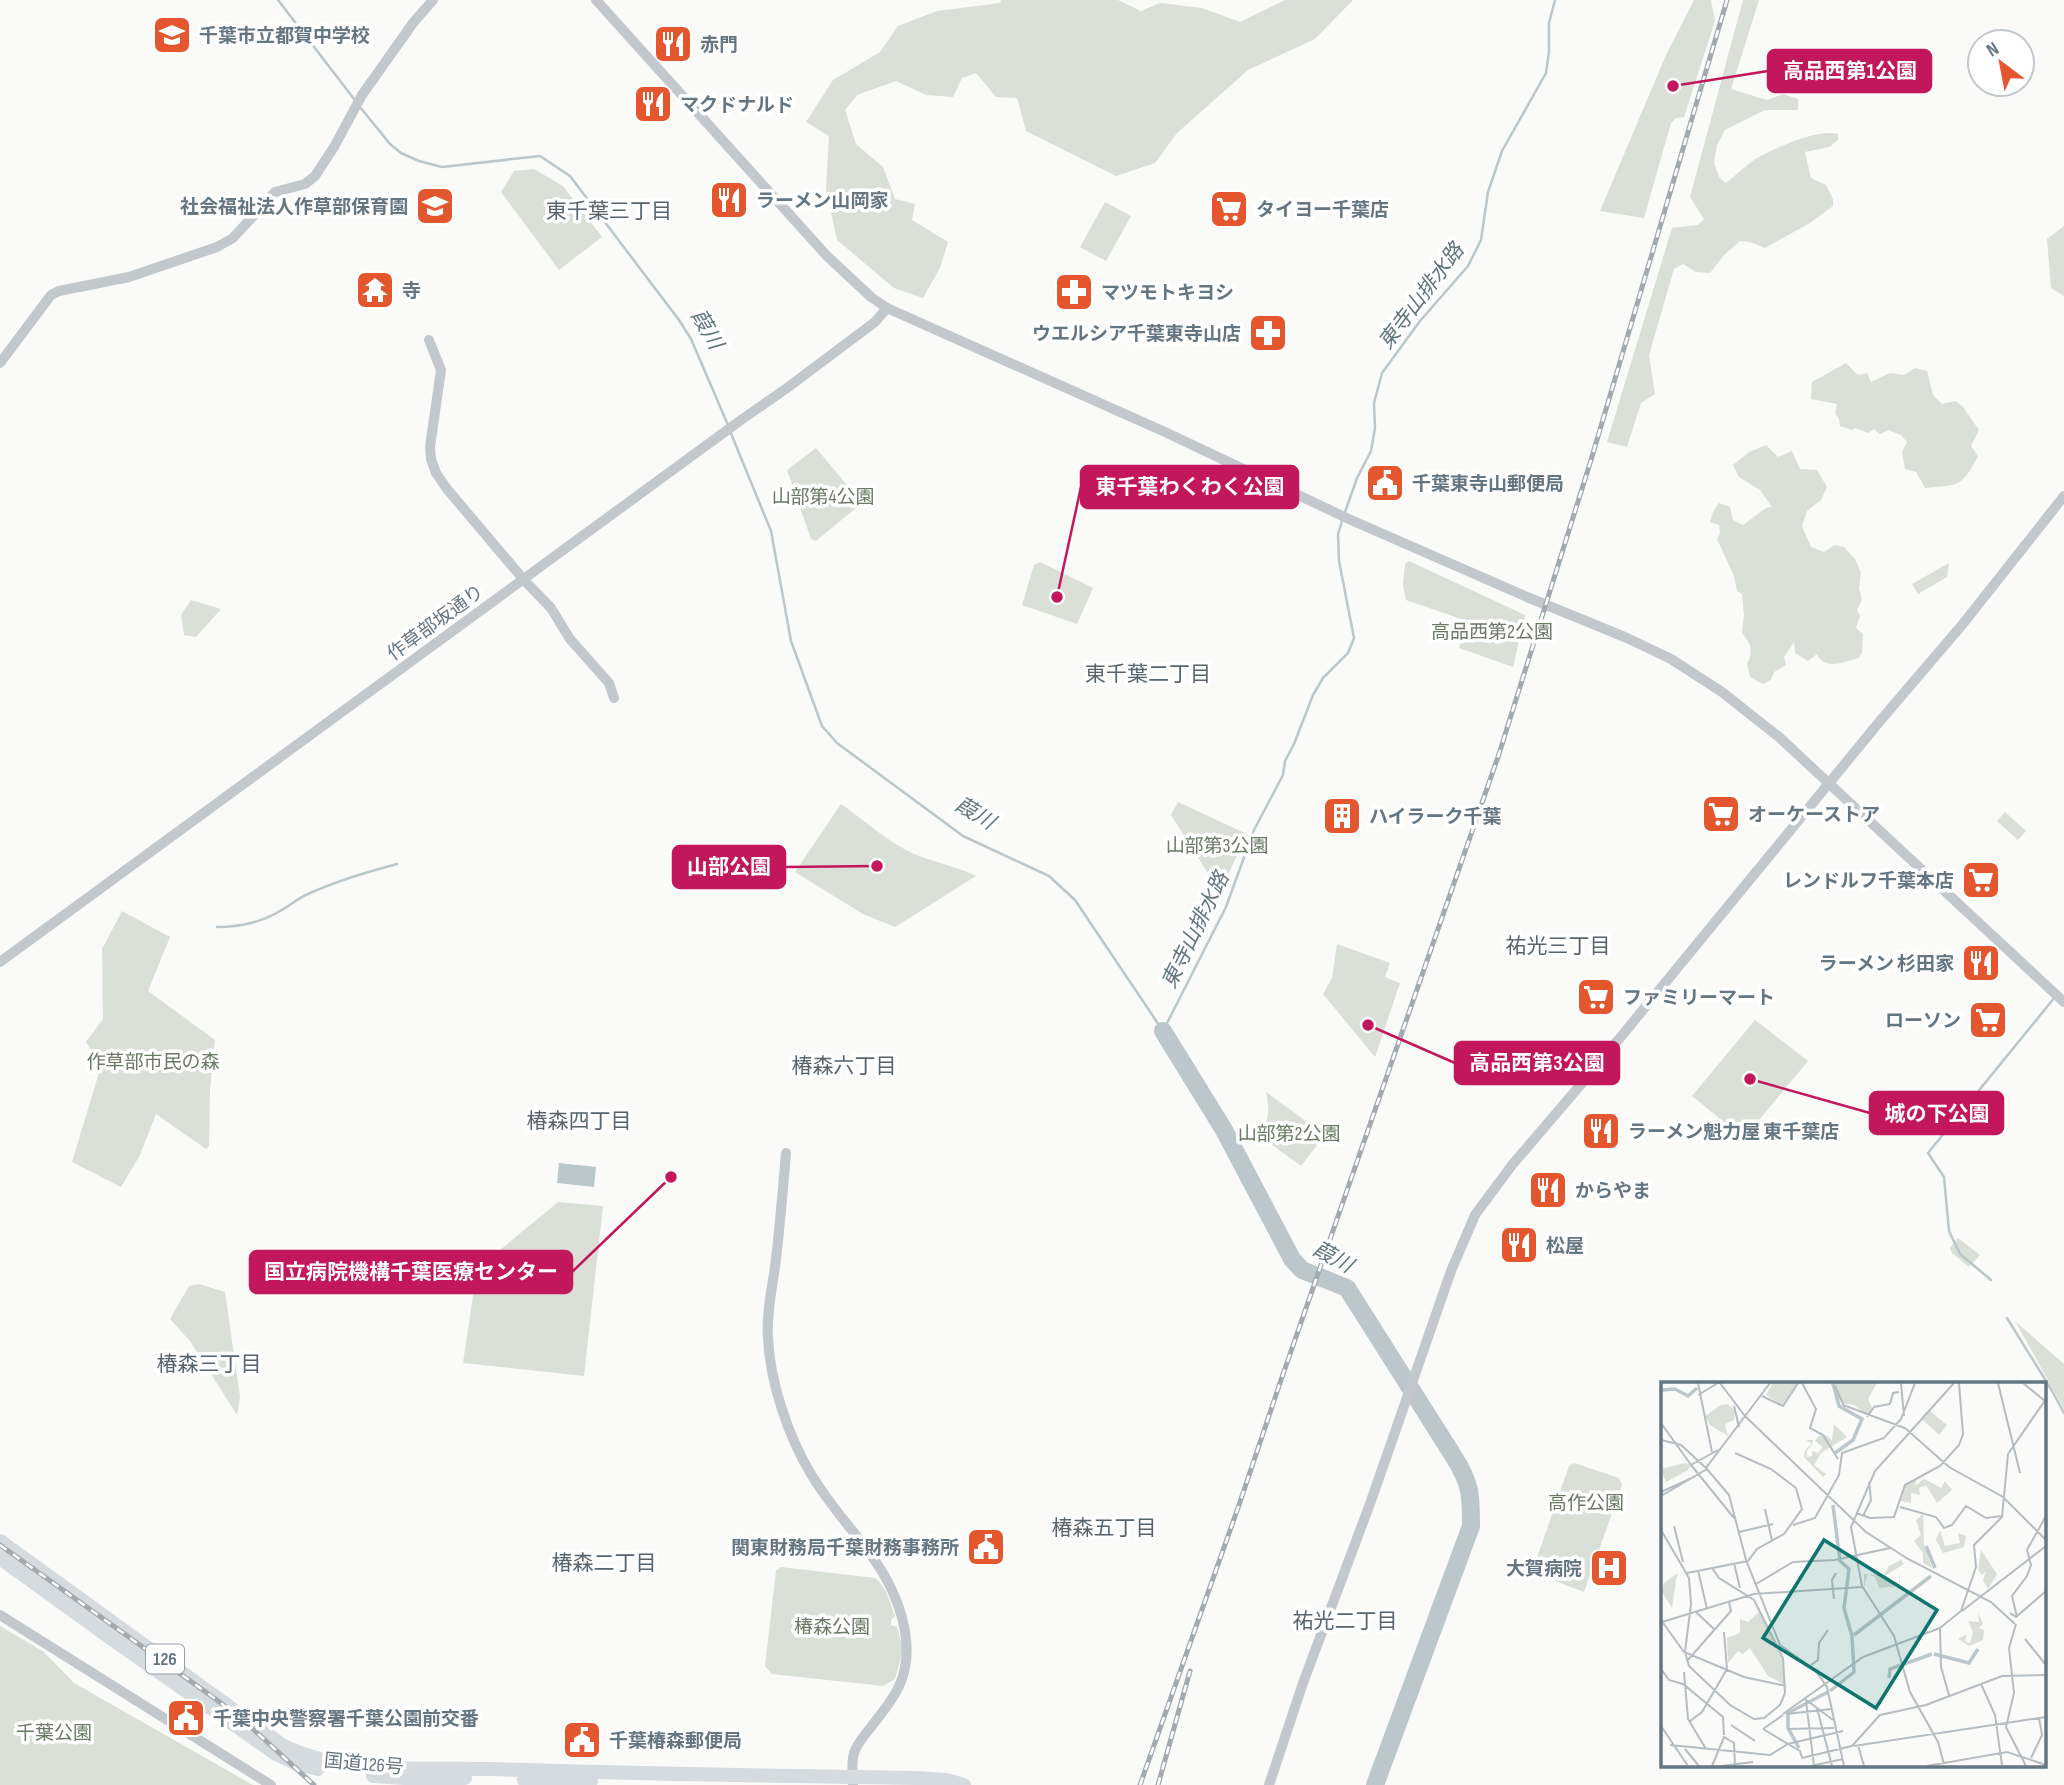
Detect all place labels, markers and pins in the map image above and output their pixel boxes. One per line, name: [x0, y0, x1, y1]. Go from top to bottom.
school or university icon: 千葉市立都賀中学校: [151, 14, 193, 56]
restaurant icon: 赤門: [652, 23, 694, 65]
place label: 千葉市立都賀中学校: [199, 25, 370, 48]
place label: 赤門: [700, 34, 738, 57]
callout: 高品西第1公園: [1768, 50, 1931, 92]
restaurant icon: マクドナルド: [632, 83, 674, 125]
place label: マクドナルド: [680, 94, 794, 117]
restaurant icon: ラーメン山岡家: [708, 179, 750, 221]
school or university icon: 社会福祉法人作草部保育園: [414, 185, 456, 227]
supermarket icon: タイヨー千葉店: [1208, 188, 1250, 230]
place label: ラーメン山岡家: [756, 190, 888, 213]
place label: 社会福祉法人作草部保育園: [180, 196, 408, 219]
place label: タイヨー千葉店: [1256, 199, 1389, 222]
temple icon: 寺: [354, 269, 396, 311]
pharmacy icon: マツモトキヨシ: [1053, 271, 1095, 313]
place label: 寺: [402, 280, 421, 303]
place label: マツモトキヨシ: [1101, 282, 1234, 305]
pharmacy icon: ウエルシア千葉東寺山店: [1247, 312, 1289, 354]
place label: ウエルシア千葉東寺山店: [1032, 323, 1241, 346]
public building icon: 千葉東寺山郵便局: [1364, 462, 1406, 504]
callout: 東千葉わくわく公園: [1081, 466, 1298, 508]
place label: 千葉東寺山郵便局: [1412, 473, 1564, 496]
supermarket icon: オーケーストア: [1700, 793, 1742, 835]
building icon: ハイラーク千葉: [1321, 795, 1363, 837]
place label: オーケーストア: [1748, 804, 1880, 827]
place label: ハイラーク千葉: [1369, 806, 1502, 829]
callout: 山部公園: [673, 846, 785, 888]
supermarket icon: レンドルフ千葉本店: [1960, 859, 2002, 901]
place label: レンドルフ千葉本店: [1783, 870, 1954, 893]
restaurant icon: ラーメン 杉田家: [1960, 942, 2002, 984]
place label: ラーメン 杉田家: [1819, 953, 1954, 976]
supermarket icon: ファミリーマート: [1575, 976, 1617, 1018]
place label: ファミリーマート: [1623, 987, 1775, 1010]
supermarket icon: ローソン: [1967, 999, 2009, 1041]
place label: ローソン: [1885, 1010, 1961, 1033]
callout: 高品西第3公園: [1455, 1042, 1619, 1084]
callout: 城の下公園: [1870, 1092, 2003, 1134]
restaurant icon: ラーメン魁力屋 東千葉店: [1580, 1110, 1622, 1152]
place label: ラーメン魁力屋 東千葉店: [1628, 1121, 1839, 1144]
restaurant icon: からやま: [1527, 1169, 1569, 1211]
place label: からやま: [1575, 1180, 1651, 1203]
restaurant icon: 松屋: [1498, 1224, 1540, 1266]
place label: 松屋: [1546, 1235, 1584, 1258]
callout: 国立病院機構千葉医療センター: [250, 1251, 572, 1293]
public building icon: 関東財務局千葉財務事務所: [965, 1526, 1007, 1568]
place label: 関東財務局千葉財務事務所: [731, 1537, 959, 1560]
hospital icon: 大賀病院: [1588, 1547, 1630, 1589]
place label: 大賀病院: [1506, 1558, 1582, 1581]
public building icon: 千葉中央警察署千葉公園前交番: [165, 1697, 207, 1739]
place label: 千葉中央警察署千葉公園前交番: [213, 1708, 479, 1731]
public building icon: 千葉椿森郵便局: [561, 1719, 603, 1761]
place label: 千葉椿森郵便局: [609, 1730, 742, 1753]

